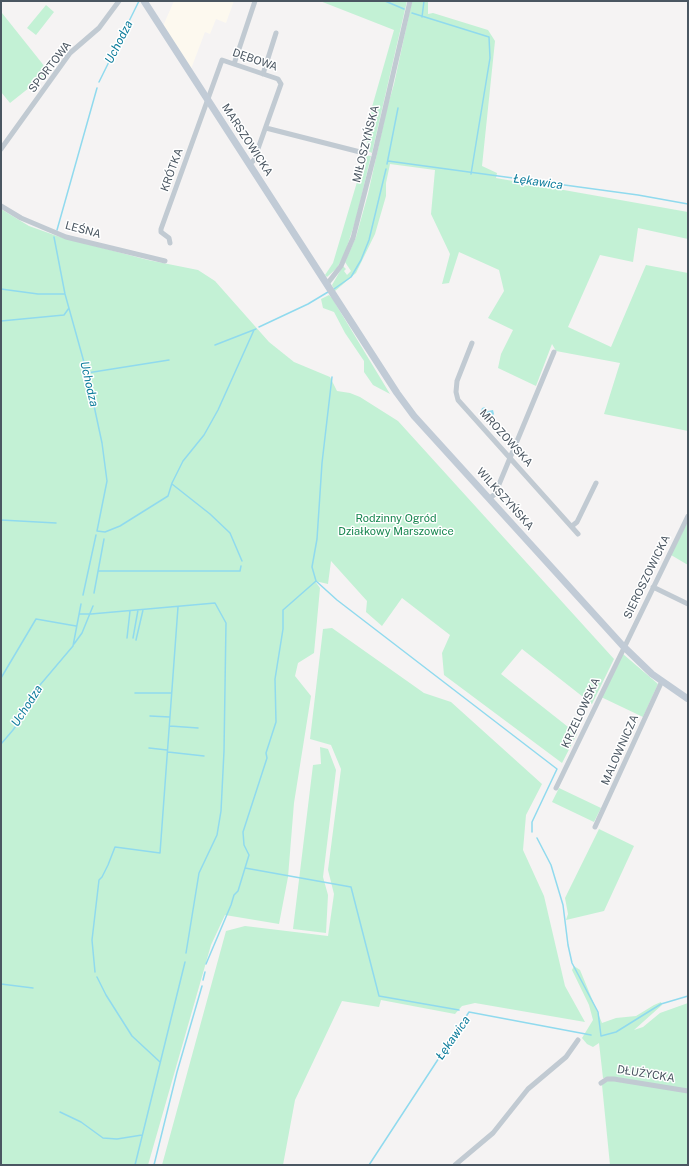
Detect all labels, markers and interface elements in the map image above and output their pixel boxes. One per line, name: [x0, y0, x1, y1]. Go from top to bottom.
water label: Uchodza: [102, 18, 136, 66]
street label: SPORTOWA: [26, 39, 74, 95]
street label: DĘBOWA: [231, 46, 279, 74]
street label: MARSZOWICKA: [219, 101, 275, 179]
street label: MIŁOSZYŃSKA: [350, 104, 382, 184]
street label: KRÓTKA: [158, 147, 186, 193]
water label: Łękawica: [512, 171, 564, 193]
street label: LEŚNA: [64, 219, 102, 241]
water label: Uchodza: [77, 360, 101, 408]
street label: MROZOWSKA: [477, 406, 535, 470]
street label: WILKSZYŃSKA: [474, 465, 536, 533]
park label: Rodzinny Ogród Działkowy Marszowice: [338, 512, 454, 538]
street label: SIEROSZOWICKA: [621, 533, 673, 621]
street label: KRZELOWSKA: [559, 676, 603, 750]
water label: Uchodza: [8, 683, 46, 729]
street label: MALOWNICZA: [599, 713, 641, 787]
water label: Łękawica: [433, 1013, 473, 1063]
street label: DŁUŻYCKA: [616, 1063, 676, 1085]

